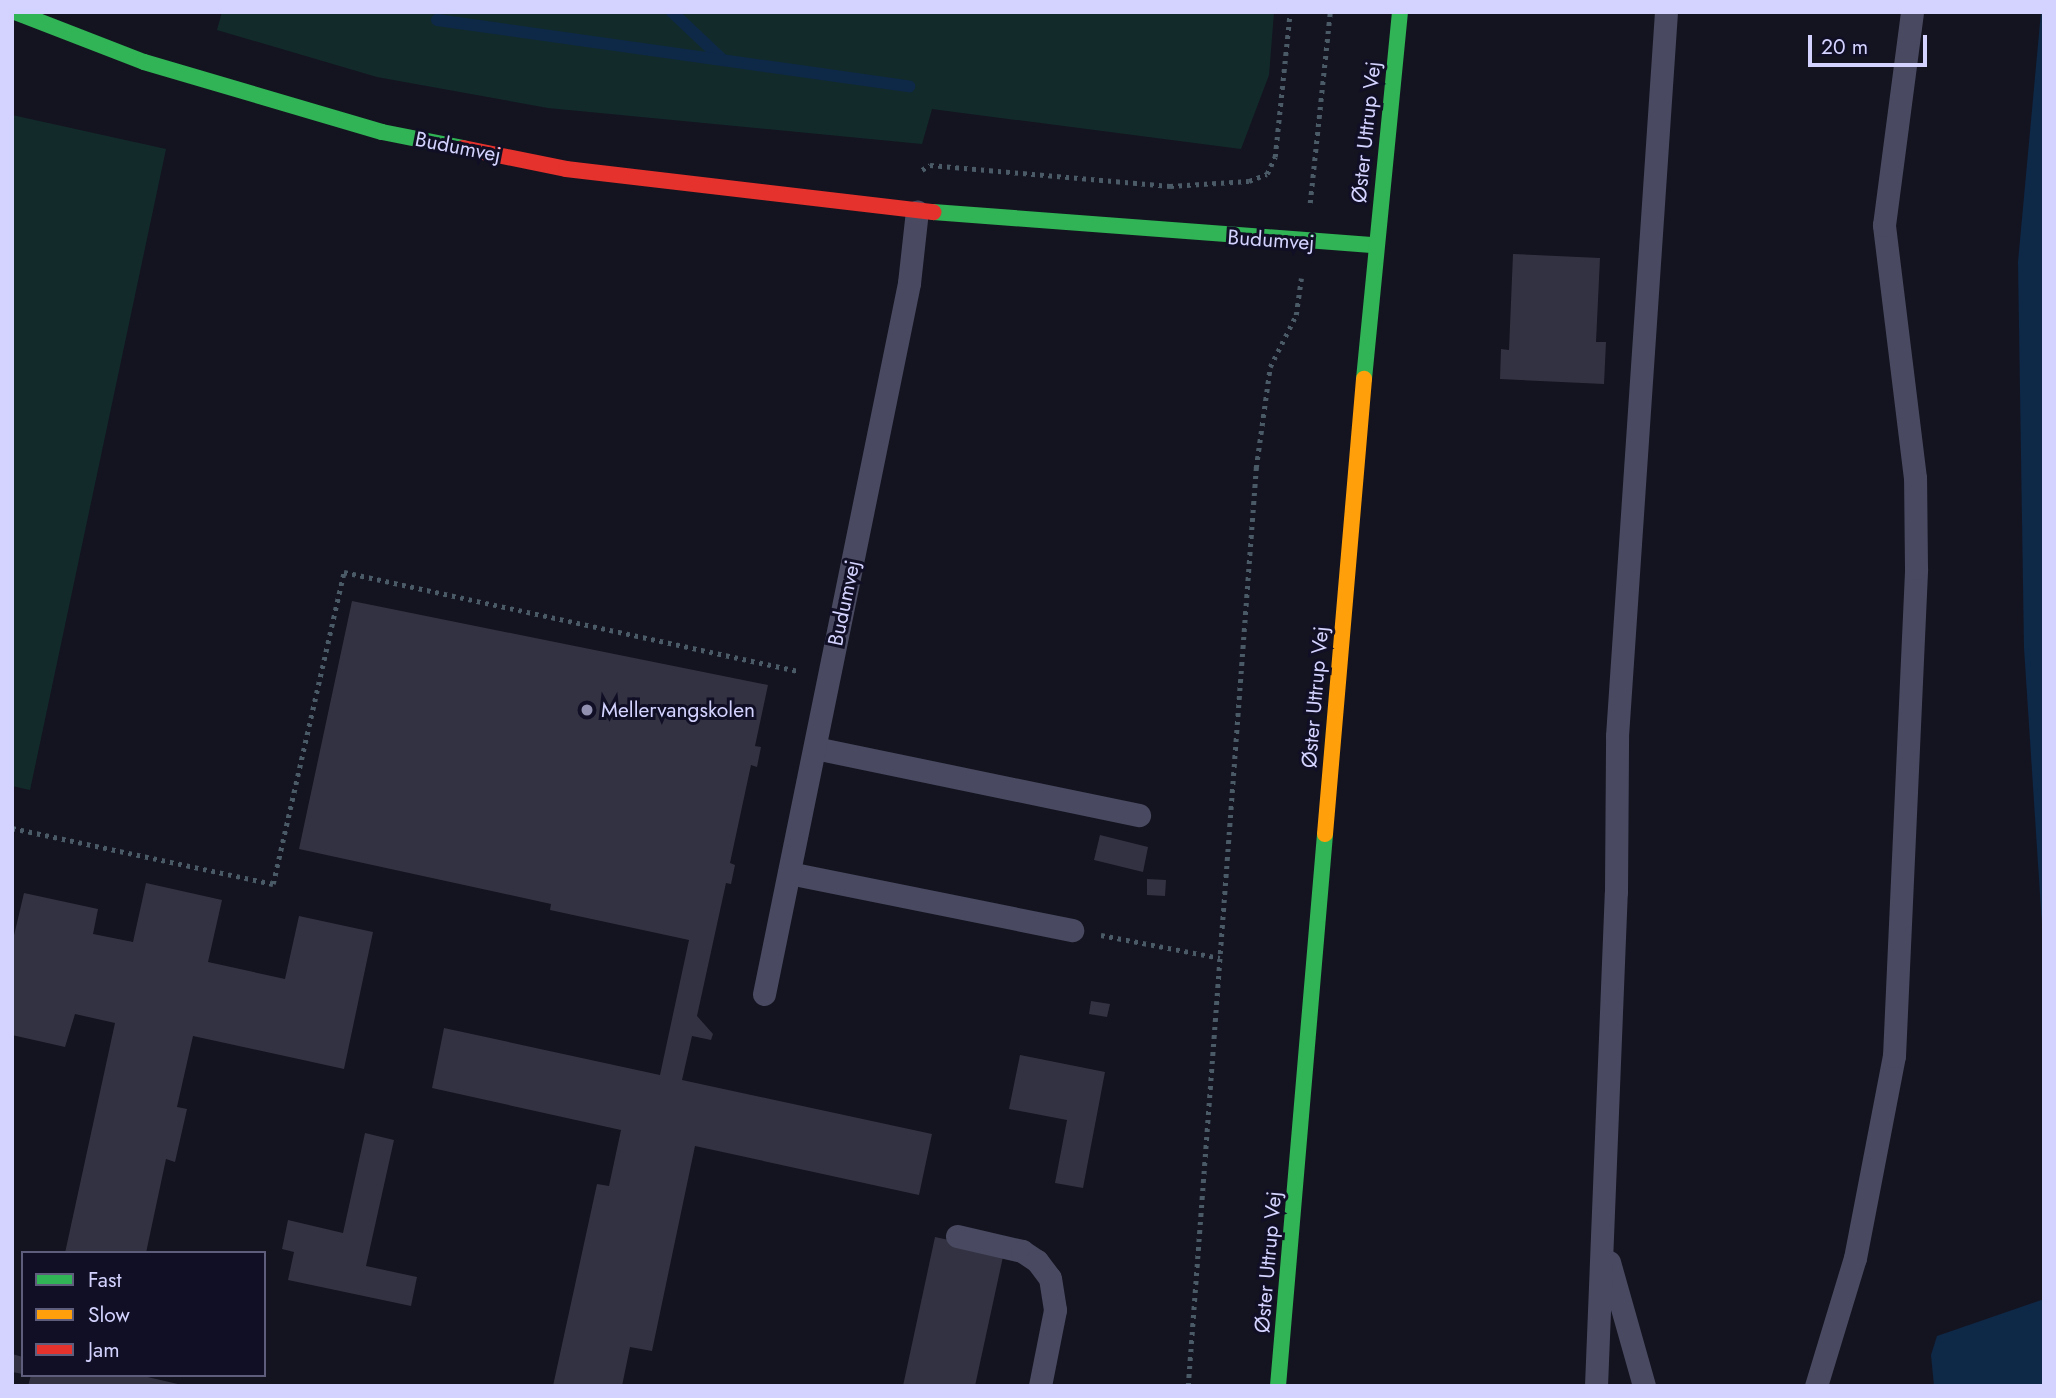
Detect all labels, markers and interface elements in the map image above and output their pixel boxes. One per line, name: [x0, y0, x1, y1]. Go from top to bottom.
scale bar: [1811, 21, 1930, 65]
text: 20 m: [1821, 32, 1868, 62]
street label: Øster Uttrup Vej: [1346, 60, 1386, 204]
street label: Budumvej: [413, 126, 503, 168]
street label: Budumvej: [1227, 224, 1315, 256]
street label: Budumvej: [823, 558, 865, 648]
street label: Øster Uttrup Vej: [1296, 625, 1334, 769]
place label: Mellervangskolen: [601, 697, 755, 723]
marker: Mellervangskolen: [579, 702, 595, 718]
street label: Øster Uttrup Vej: [1249, 1190, 1287, 1334]
legend: [21, 1251, 266, 1377]
text: Fast: [88, 1265, 121, 1295]
text: Slow: [88, 1300, 130, 1330]
text: Jam: [88, 1335, 120, 1365]

